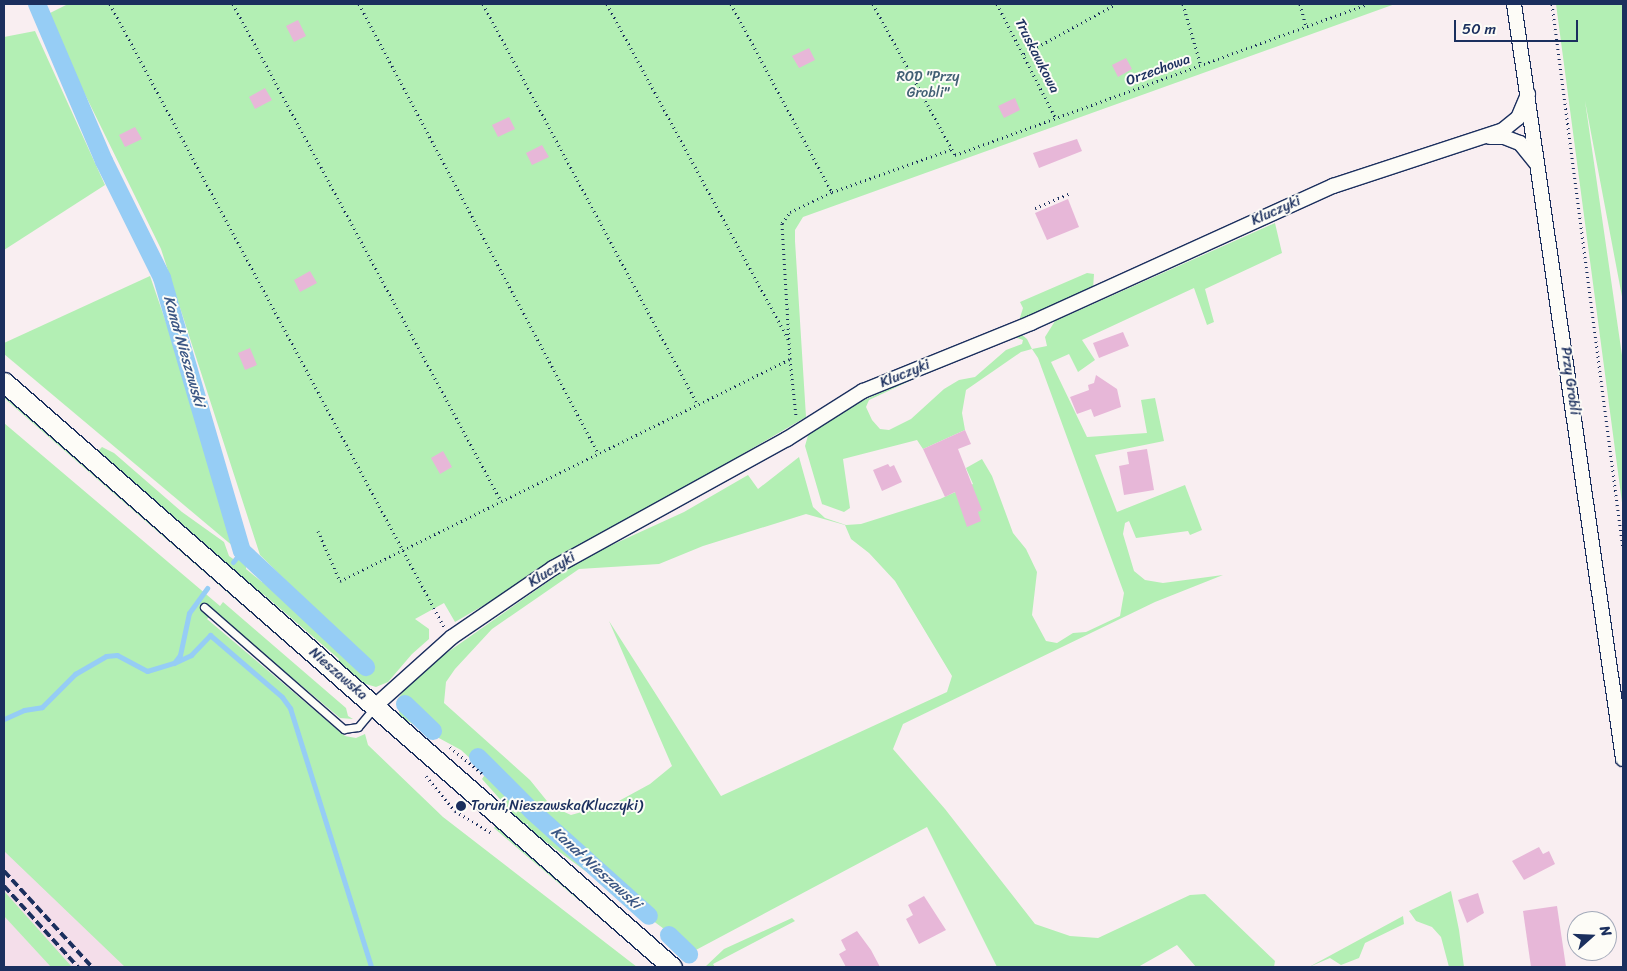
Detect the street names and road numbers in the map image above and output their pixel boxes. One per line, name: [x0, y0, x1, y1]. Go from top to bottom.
street label: Truskawkowa: [1011, 16, 1063, 96]
street label: Orzechowa: [1124, 51, 1192, 89]
street label: Kluczyki: [1249, 193, 1303, 229]
street label: Przy Grobli: [1557, 346, 1583, 416]
street label: Kluczyki: [878, 356, 932, 392]
street label: Kluczyki: [525, 549, 579, 591]
street label: Nieszawska: [306, 644, 370, 704]

